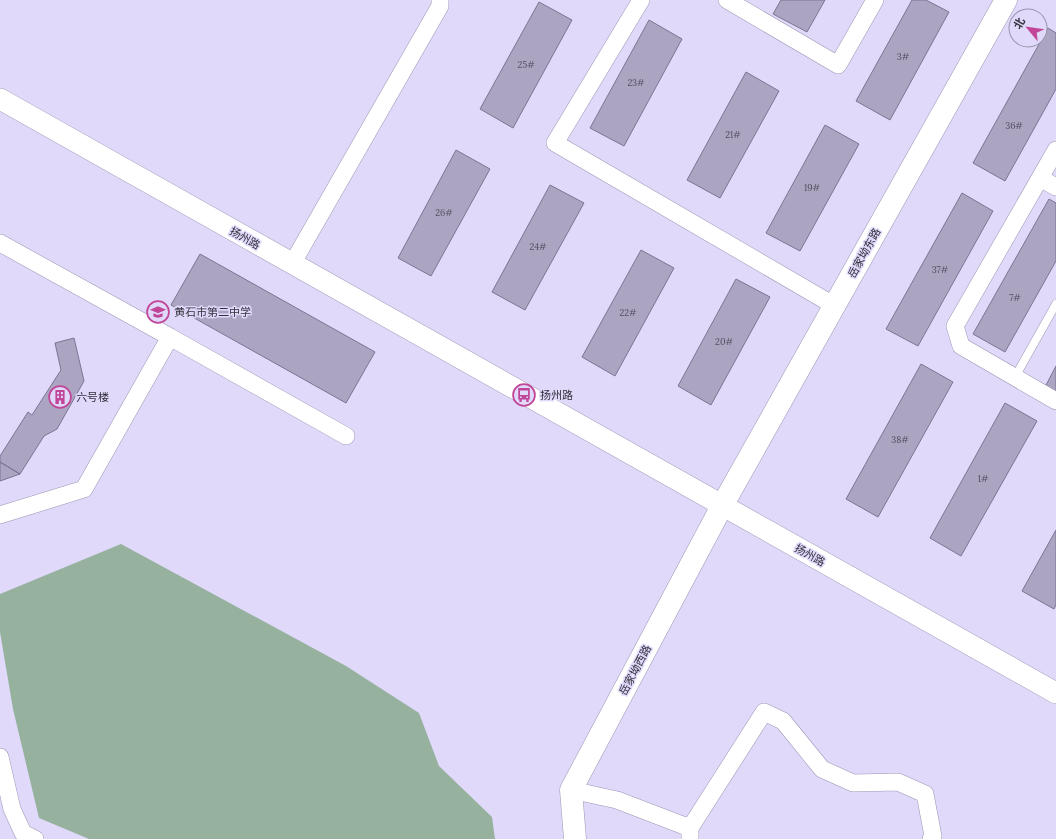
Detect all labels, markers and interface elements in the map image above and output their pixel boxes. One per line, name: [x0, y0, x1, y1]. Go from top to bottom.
north arrow: [1008, 8, 1048, 48]
text: 北: [1010, 15, 1028, 31]
house number: 3#: [897, 51, 910, 62]
house number: 25#: [517, 59, 535, 70]
house number: 23#: [627, 77, 645, 88]
house number: 36#: [1005, 120, 1023, 131]
house number: 21#: [725, 129, 741, 140]
house number: 19#: [804, 182, 821, 193]
house number: 26#: [435, 207, 453, 218]
street label: 扬州路: [227, 224, 263, 252]
street label: 岳家坳东路: [845, 226, 883, 280]
house number: 24#: [530, 241, 547, 252]
house number: 37#: [932, 264, 949, 275]
house number: 7#: [1009, 292, 1021, 303]
school or university icon: 黄石市第二中学: [145, 299, 171, 325]
place label: 黄石市第二中学: [174, 305, 251, 319]
house number: 22#: [619, 307, 637, 318]
house number: 20#: [715, 336, 733, 347]
bus stop icon: 扬州路: [511, 382, 537, 408]
building icon: 六号楼: [47, 384, 73, 410]
place label: 扬州路: [540, 388, 573, 402]
place label: 六号楼: [76, 390, 109, 404]
house number: 38#: [891, 434, 909, 445]
house number: 1#: [978, 473, 989, 484]
street label: 扬州路: [792, 541, 828, 569]
street label: 岳家坳西路: [616, 642, 654, 698]

